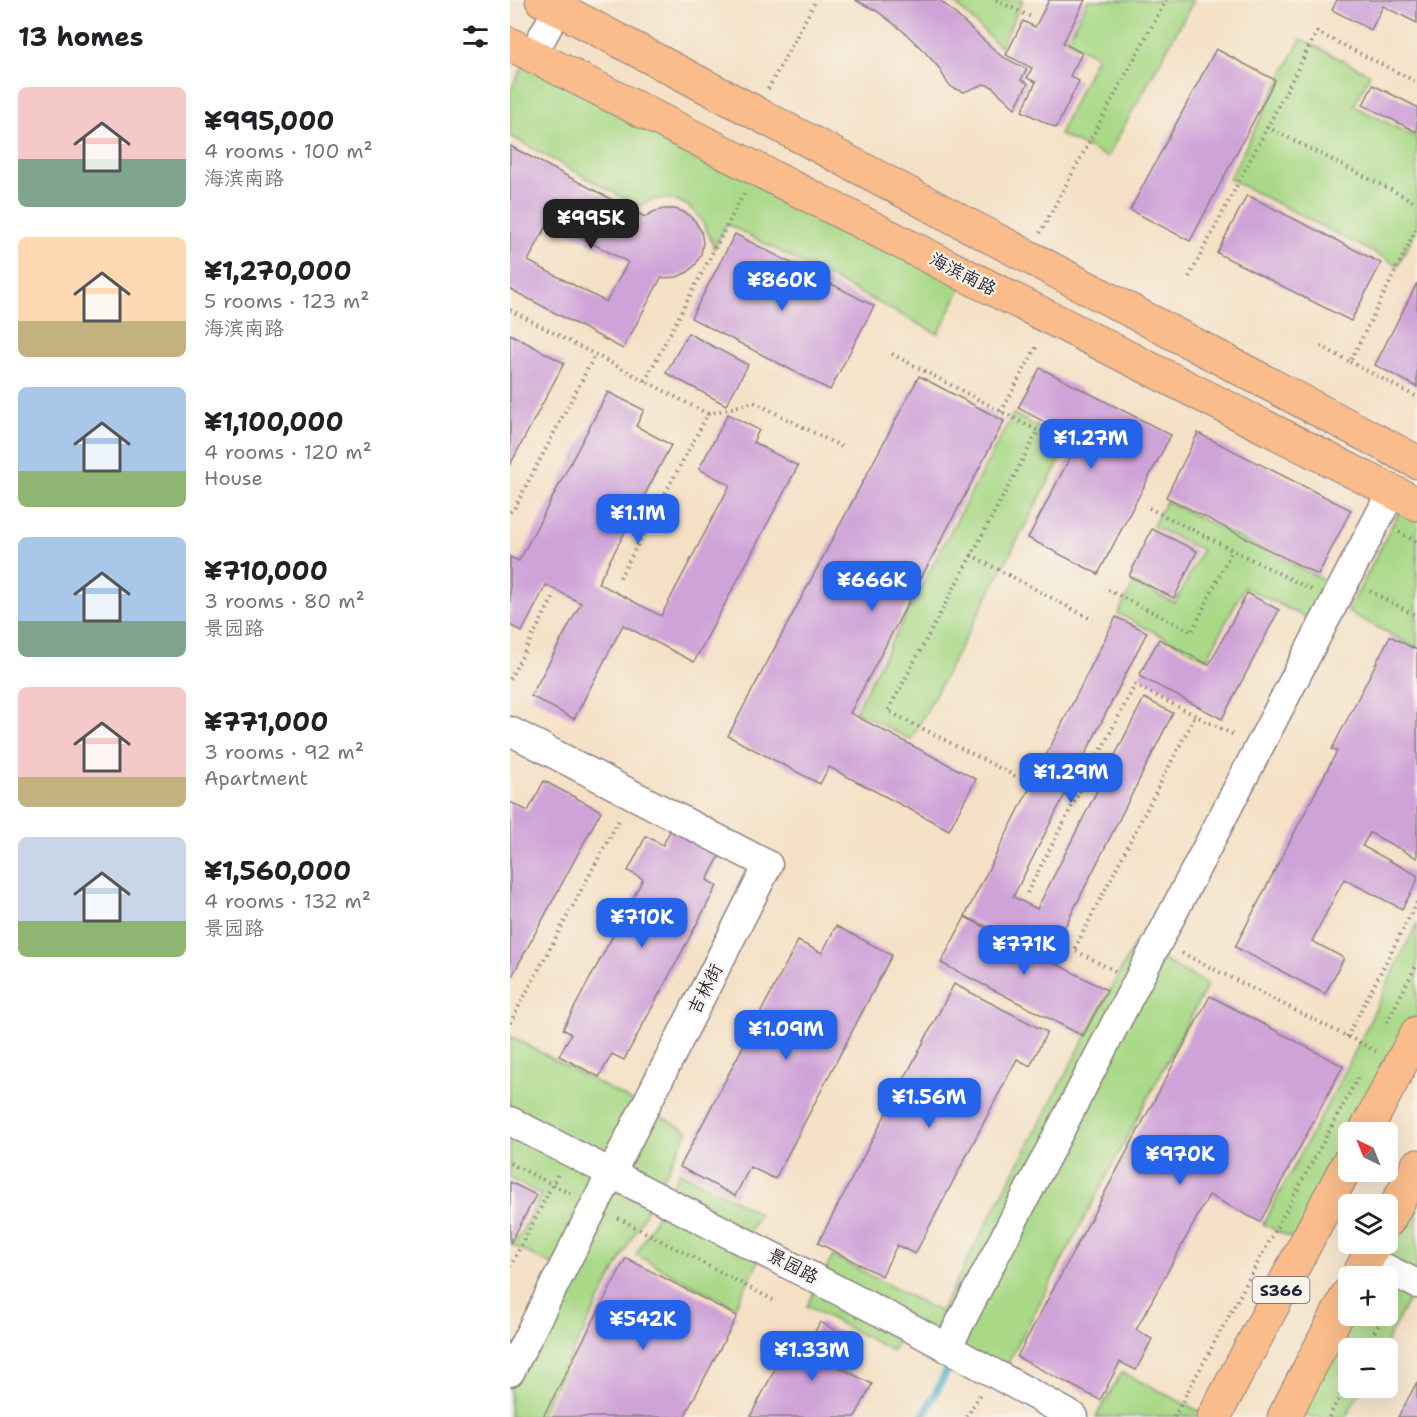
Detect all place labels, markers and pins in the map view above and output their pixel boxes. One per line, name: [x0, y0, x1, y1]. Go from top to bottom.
pin: ¥995K: [549, 199, 633, 250]
pin: ¥860K: [740, 261, 824, 312]
pin: ¥1.27M: [1042, 419, 1140, 470]
pin: ¥1.1M: [596, 494, 680, 545]
pin: ¥666K: [830, 561, 914, 612]
pin: ¥1.29M: [1022, 753, 1120, 804]
pin: ¥710K: [600, 898, 684, 949]
pin: ¥771K: [982, 925, 1066, 976]
pin: ¥1.09M: [737, 1010, 835, 1061]
pin: ¥1.56M: [880, 1078, 978, 1129]
pin: ¥970K: [1138, 1135, 1222, 1186]
pin: ¥542K: [601, 1300, 685, 1351]
pin: ¥1.33M: [763, 1331, 861, 1382]

